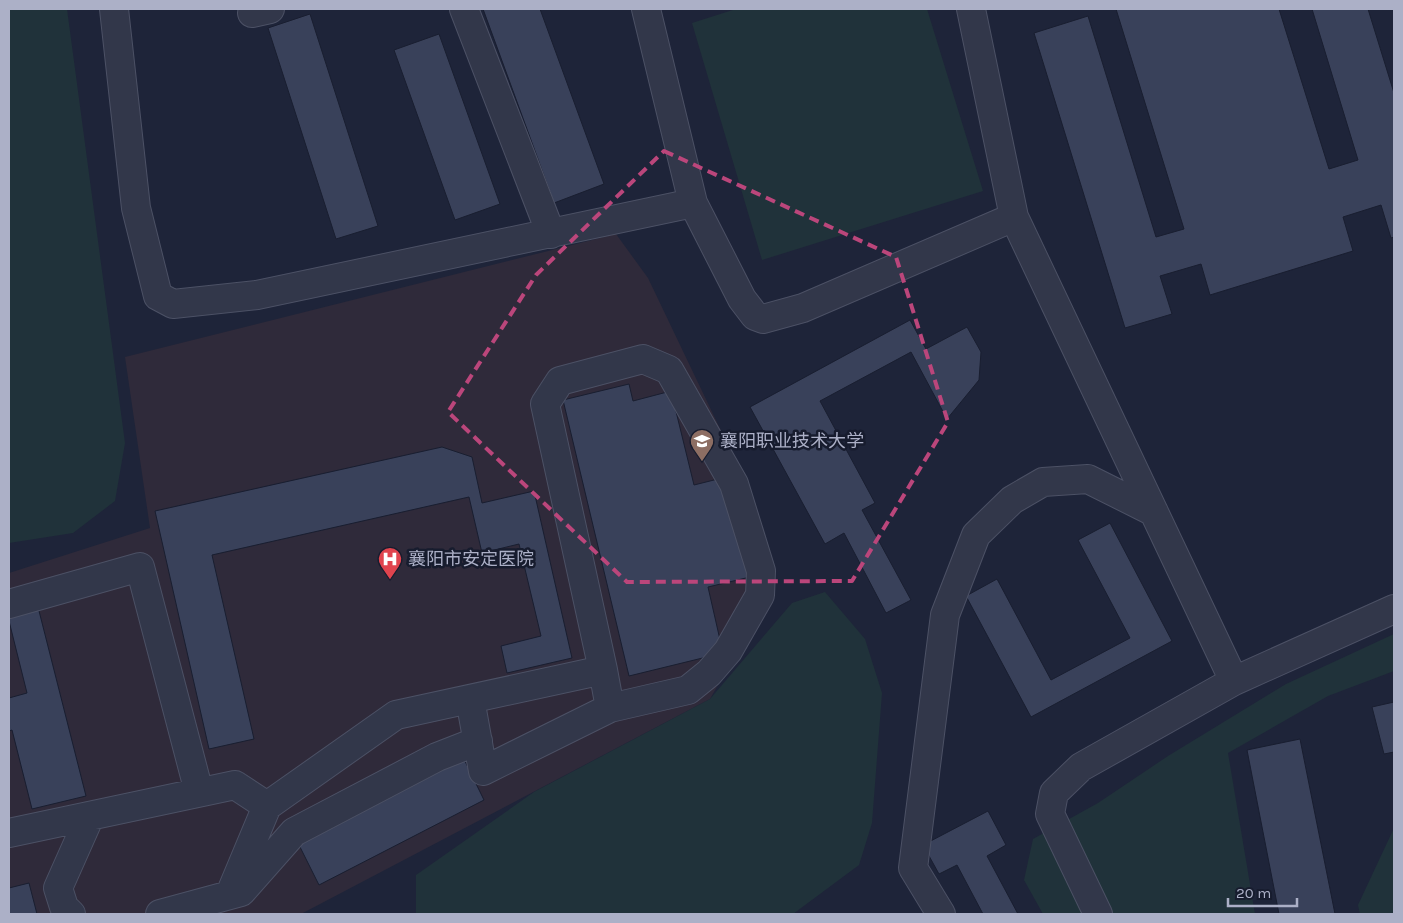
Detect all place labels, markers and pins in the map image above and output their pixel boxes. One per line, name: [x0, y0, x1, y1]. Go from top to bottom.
school or university icon: 襄阳职业技术大学: [689, 428, 715, 462]
place label: 襄阳职业技术大学: [720, 430, 864, 452]
hospital icon: 襄阳市安定医院: [377, 546, 403, 580]
place label: 襄阳市安定医院: [408, 548, 534, 570]

